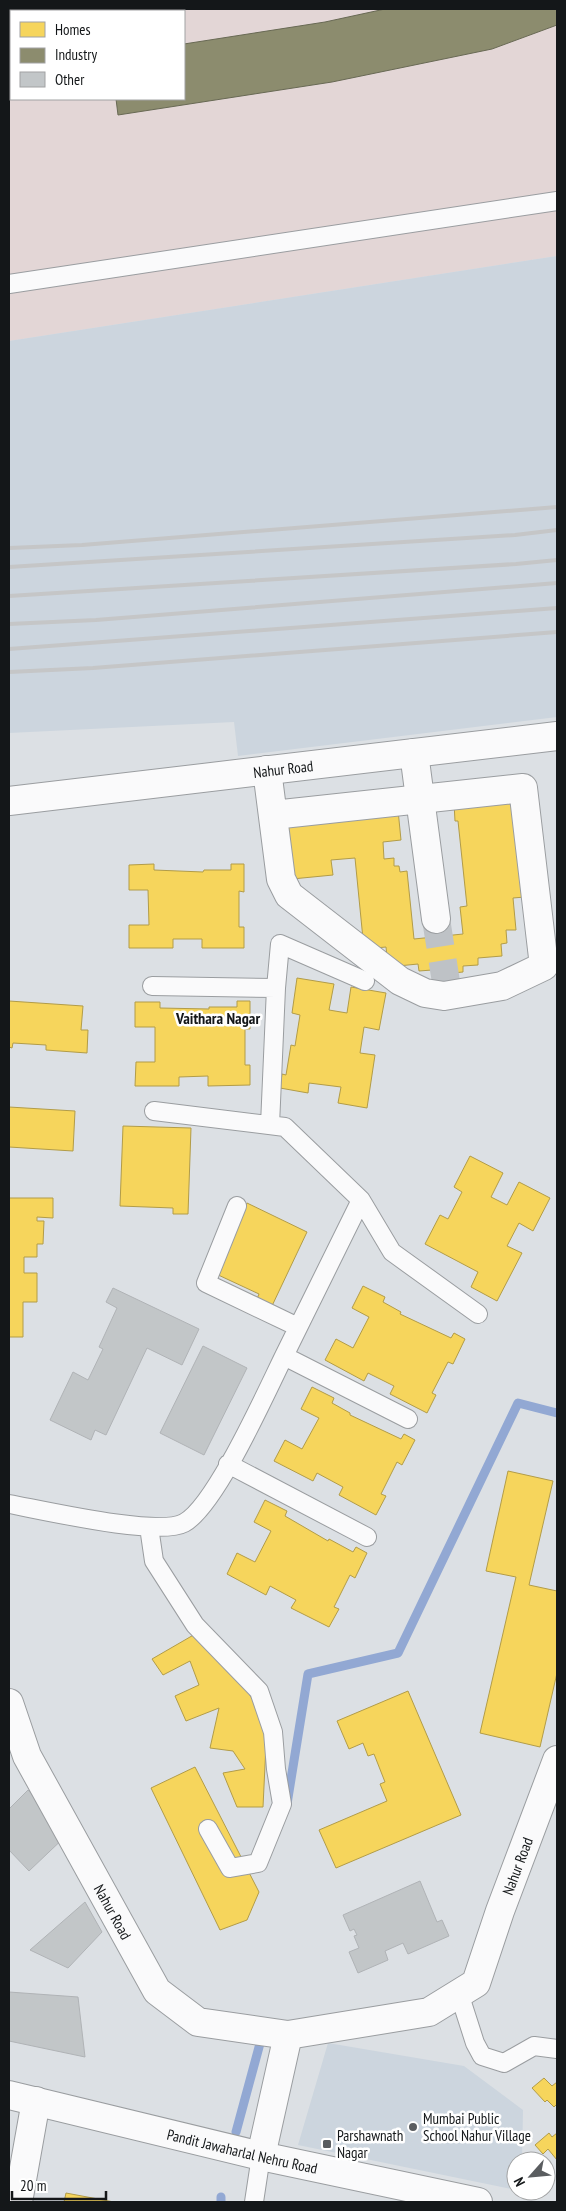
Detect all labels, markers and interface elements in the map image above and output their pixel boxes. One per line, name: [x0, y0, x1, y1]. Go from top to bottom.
legend: [10, 10, 185, 100]
text: Homes: [55, 20, 91, 39]
text: Industry: [55, 45, 97, 64]
text: Other: [55, 70, 85, 89]
street label: Nahur Road: [252, 756, 314, 781]
district label: Vaithara Nagar: [175, 1008, 260, 1028]
street label: Nahur Road: [497, 1834, 537, 1897]
street label: Nahur Road: [90, 1881, 136, 1943]
place label: Mumbai Public School Nahur Village: [423, 2109, 531, 2145]
marker: Mumbai Public School Nahur Village: [407, 2121, 419, 2133]
street label: Pandit Jawaharlal Nehru Road: [165, 2124, 319, 2177]
place label: Parshawnath Nagar: [337, 2126, 403, 2162]
marker: Parshawnath Nagar: [321, 2138, 333, 2150]
north arrow: [506, 2151, 556, 2201]
scale bar: [12, 2168, 106, 2200]
text: N: [510, 2174, 529, 2189]
text: 20 m: [20, 2176, 46, 2195]

